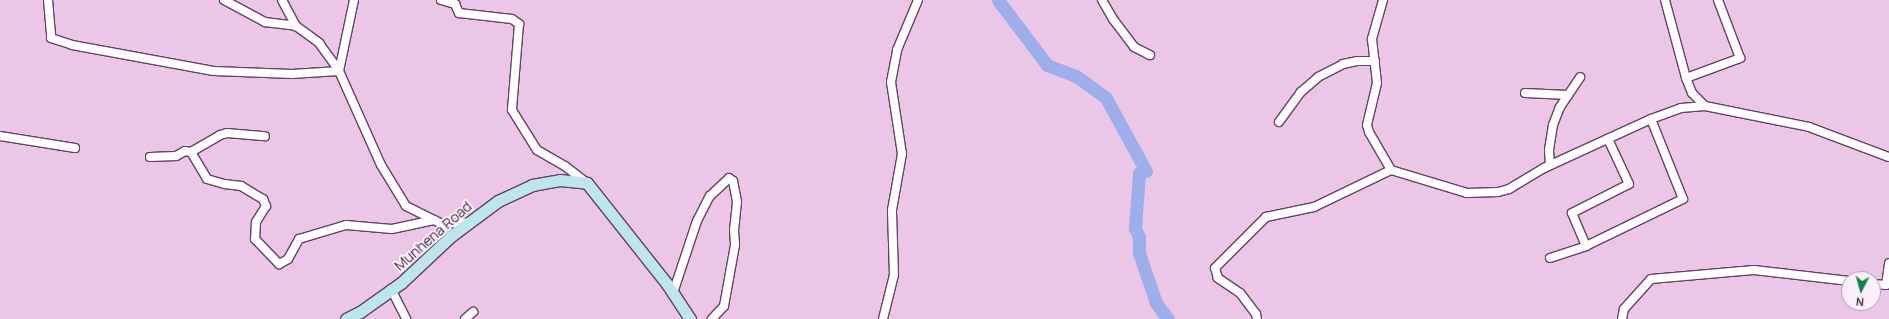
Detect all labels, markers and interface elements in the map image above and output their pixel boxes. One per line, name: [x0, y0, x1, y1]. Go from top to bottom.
street label: Munhena Road: [391, 198, 475, 274]
north arrow: [1841, 271, 1881, 311]
text: N: [1855, 295, 1865, 310]

